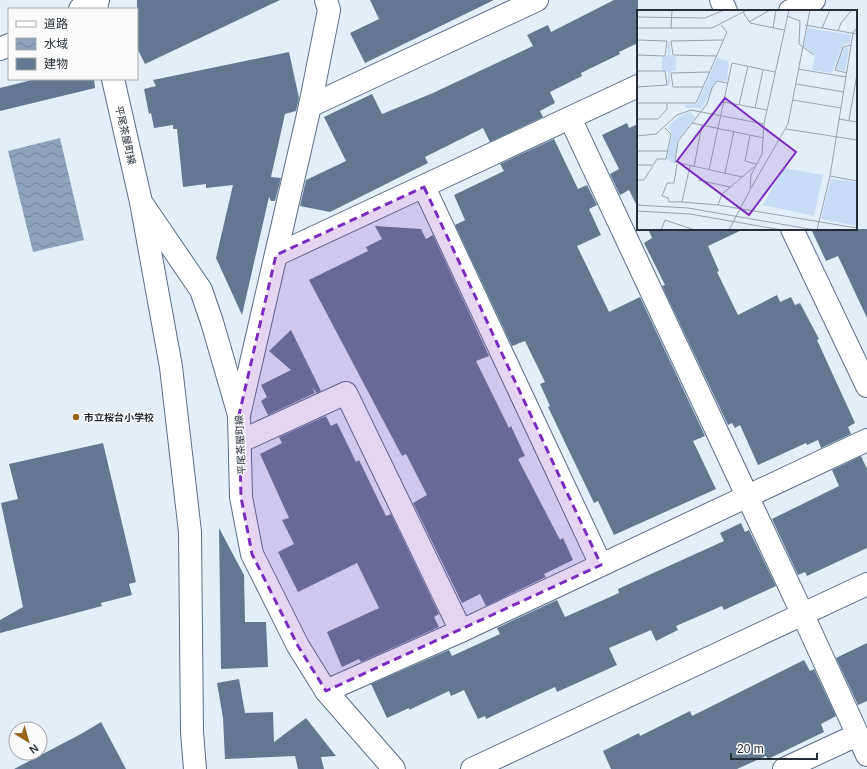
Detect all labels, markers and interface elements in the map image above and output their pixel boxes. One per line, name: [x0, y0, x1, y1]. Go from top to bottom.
legend: [8, 8, 138, 80]
inset map: [637, 10, 857, 230]
text: 道路: [44, 17, 68, 31]
text: 水域: [44, 37, 68, 51]
text: 建物: [44, 57, 68, 71]
street label: 平尾茶屋町線: [113, 105, 138, 166]
marker: 市立桜台小学校: [71, 412, 81, 422]
place label: 市立桜台小学校: [84, 412, 154, 423]
street label: 平尾茶屋町線: [233, 415, 248, 475]
north arrow: [8, 721, 48, 761]
scale bar: [731, 735, 817, 761]
text: N: [27, 742, 41, 756]
text: 20 m: [737, 742, 764, 756]

